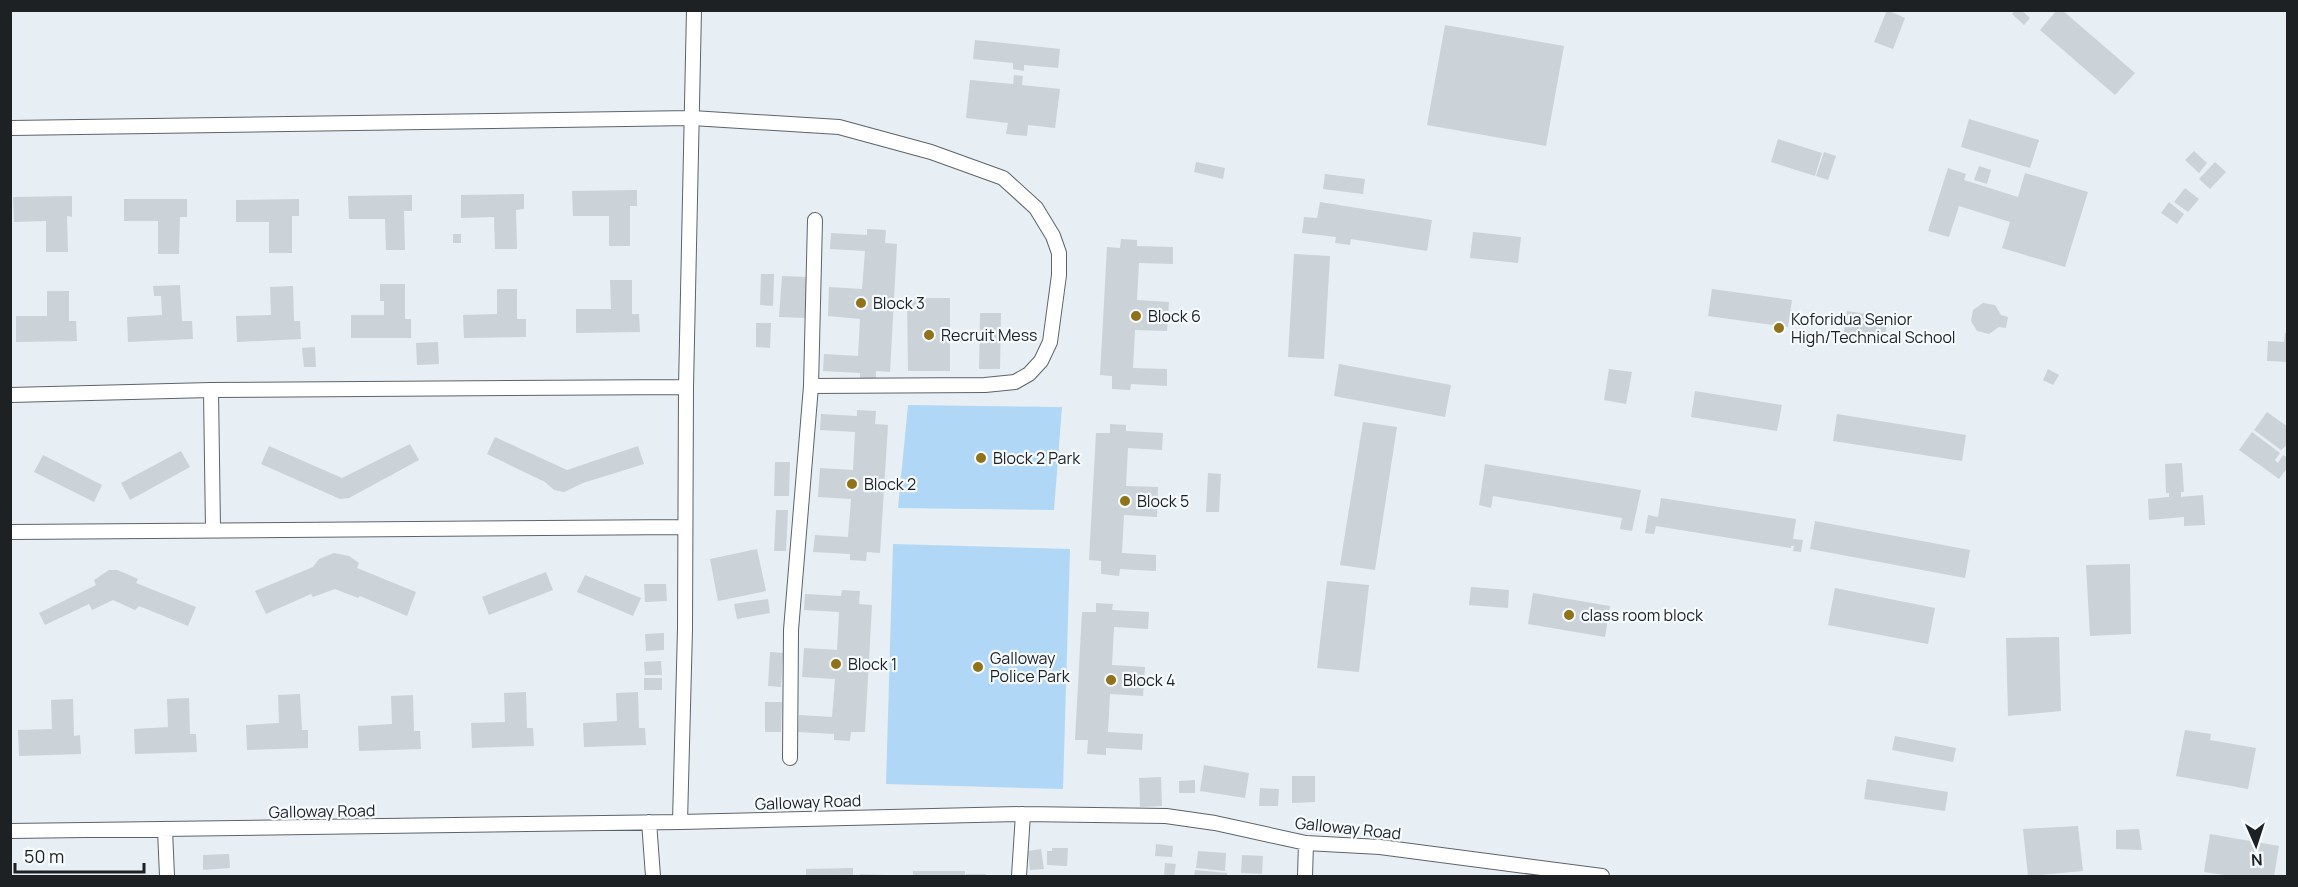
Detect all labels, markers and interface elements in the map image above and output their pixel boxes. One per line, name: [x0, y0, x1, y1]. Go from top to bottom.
place label: Block 3: [873, 292, 925, 314]
marker: Block 3: [854, 296, 868, 310]
place label: Block 6: [1148, 305, 1201, 327]
place label: Koforidua Senior High/Technical School: [1791, 308, 1956, 348]
marker: Block 6: [1129, 309, 1143, 323]
marker: Koforidua Senior High/Technical School: [1772, 321, 1786, 335]
place label: Recruit Mess: [941, 324, 1038, 346]
marker: Recruit Mess: [922, 328, 936, 342]
place label: Block 2 Park: [993, 447, 1081, 469]
marker: Block 2 Park: [974, 451, 988, 465]
place label: Block 2: [864, 473, 916, 495]
marker: Block 2: [845, 477, 859, 491]
place label: Block 5: [1137, 490, 1189, 512]
marker: Block 5: [1118, 494, 1132, 508]
place label: class room block: [1581, 604, 1704, 626]
marker: class room block: [1562, 608, 1576, 622]
place label: Galloway Police Park: [990, 647, 1071, 687]
place label: Block 1: [848, 653, 897, 675]
marker: Block 1: [829, 657, 843, 671]
marker: Galloway Police Park: [971, 660, 985, 674]
place label: Block 4: [1123, 669, 1175, 691]
marker: Block 4: [1104, 673, 1118, 687]
street label: Galloway Road: [754, 789, 862, 815]
street label: Galloway Road: [269, 799, 375, 823]
street label: Galloway Road: [1294, 811, 1402, 845]
north arrow: [2226, 815, 2286, 875]
scale bar: [15, 836, 144, 874]
text: 50 m: [24, 844, 64, 868]
text: N: [2250, 849, 2263, 871]

